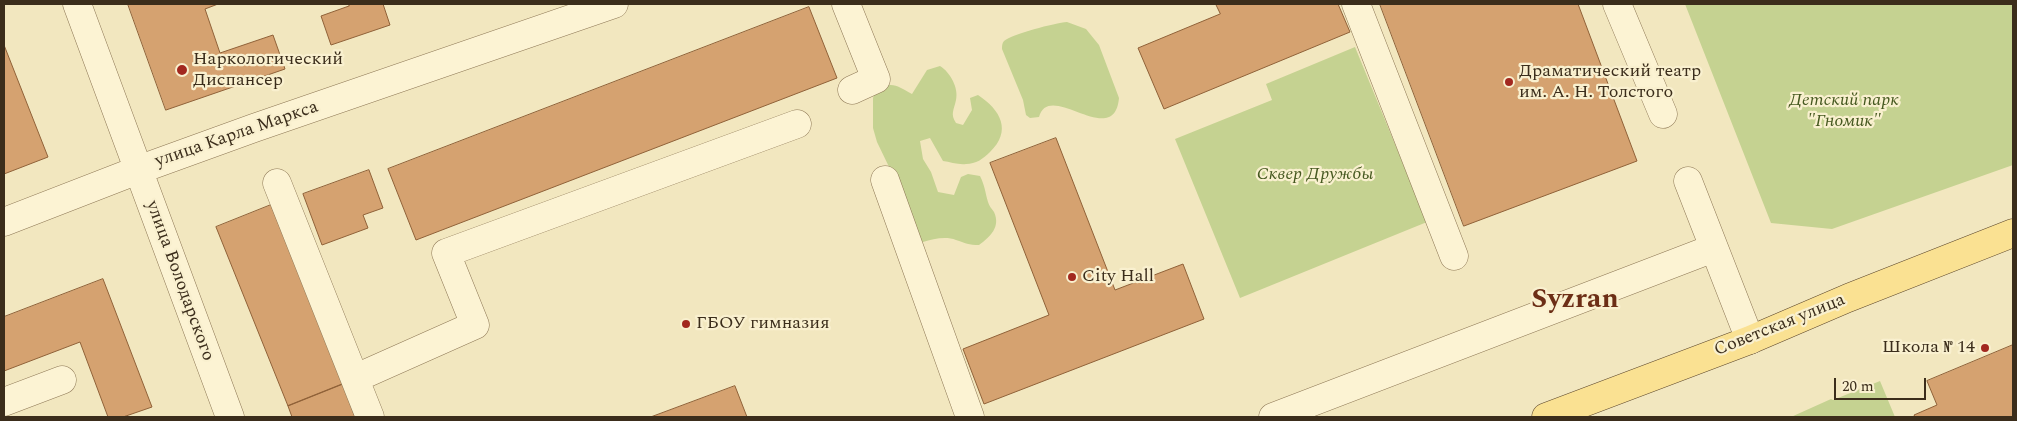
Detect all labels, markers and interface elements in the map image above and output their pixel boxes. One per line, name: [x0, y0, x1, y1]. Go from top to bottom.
place label: Наркологический Диспансер: [193, 49, 343, 92]
place label: Драматический театр им. А. Н. Толстого: [1519, 61, 1701, 104]
marker: Наркологический Диспансер: [175, 63, 189, 77]
marker: Драматический театр им. А. Н. Толстого: [1503, 76, 1515, 88]
park label: Детский парк "Гномик": [1789, 90, 1899, 132]
street label: улица Карла Маркса: [153, 97, 321, 173]
park label: Сквер Дружбы: [1257, 164, 1373, 186]
street label: улица Володарского: [140, 198, 218, 364]
place label: City Hall: [1082, 266, 1154, 288]
marker: City Hall: [1066, 271, 1078, 283]
district label: Syzran: [1531, 285, 1619, 319]
street label: Советская улица: [1711, 290, 1849, 362]
place label: ГБОУ гимназия: [696, 313, 830, 335]
marker: ГБОУ гимназия: [680, 318, 692, 330]
place label: Школа № 14: [1882, 337, 1975, 359]
marker: Школа № 14: [1979, 342, 1991, 354]
scale bar: [1837, 368, 1930, 400]
text: 20 m: [1842, 375, 1874, 398]

